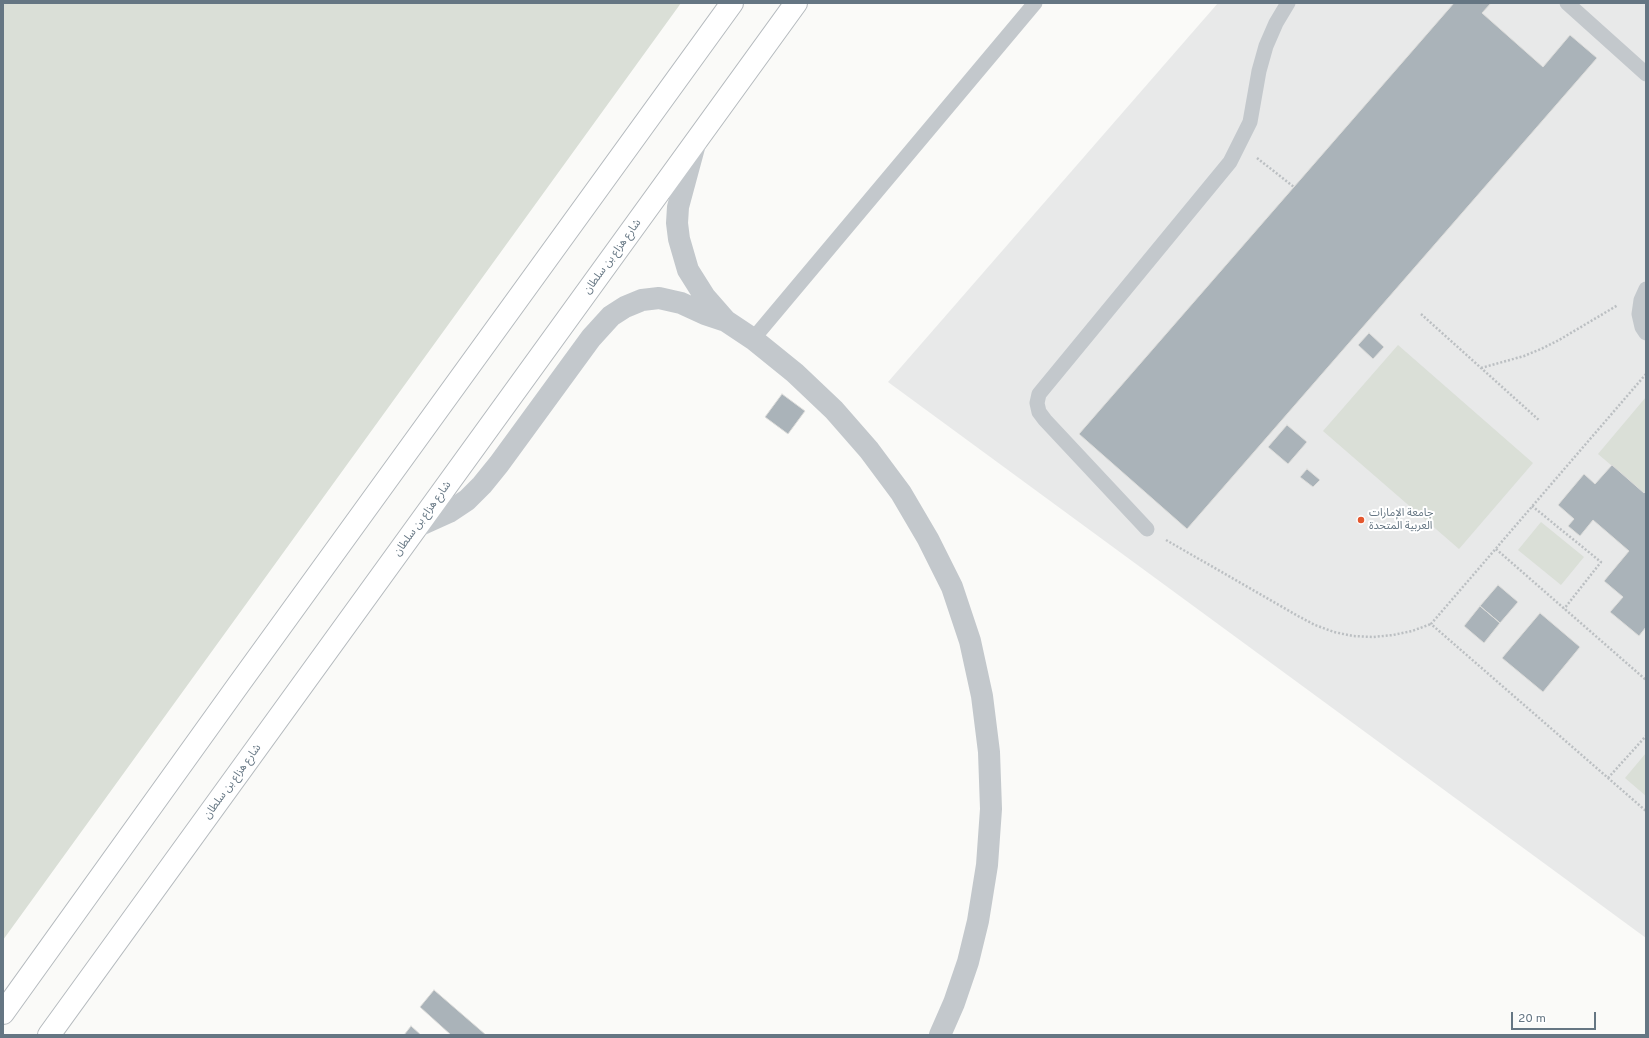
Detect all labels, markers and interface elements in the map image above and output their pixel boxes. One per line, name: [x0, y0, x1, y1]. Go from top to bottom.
street label: شارع هزاع بن سلطان: [581, 217, 645, 297]
street label: شارع هزاع بن سلطان: [391, 479, 455, 559]
place label: جامعة الإمارات العربية المتحدة: [1369, 507, 1433, 533]
marker: جامعة الإمارات العربية المتحدة: [1356, 515, 1366, 525]
street label: شارع هزاع بن سلطان: [201, 742, 265, 822]
scale bar: [1513, 1004, 1598, 1030]
text: 20 m: [1518, 1011, 1546, 1027]

